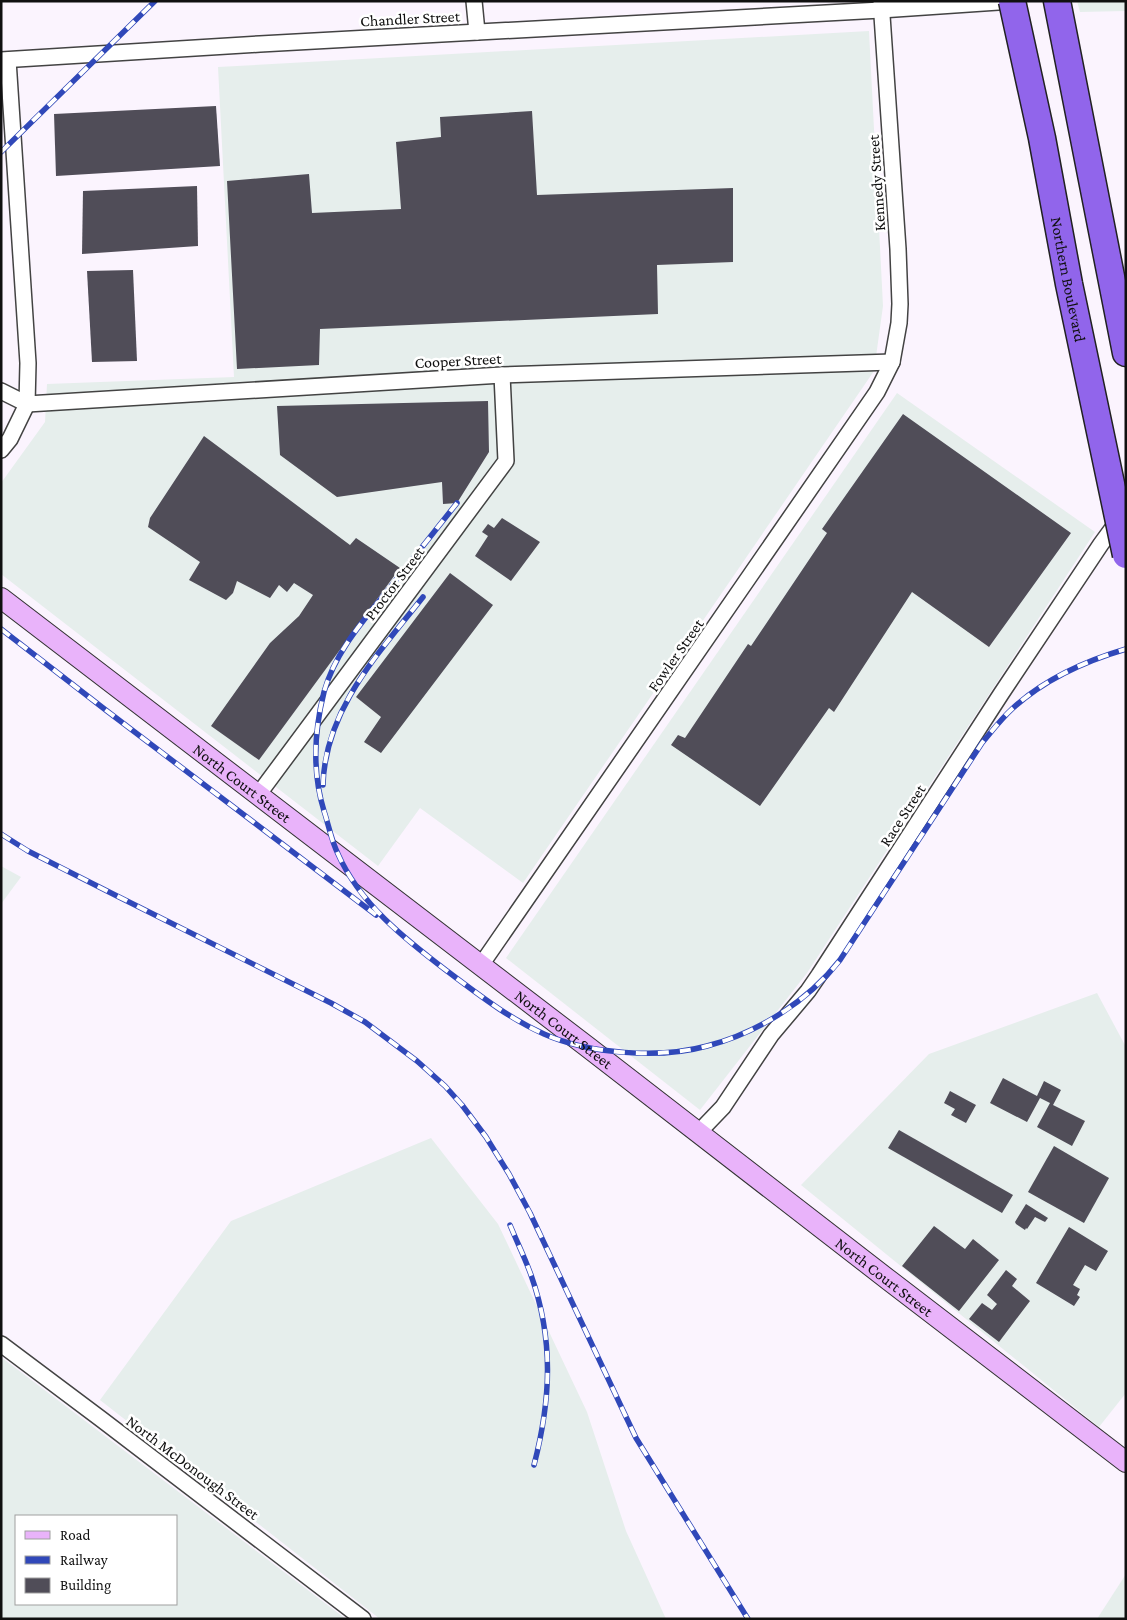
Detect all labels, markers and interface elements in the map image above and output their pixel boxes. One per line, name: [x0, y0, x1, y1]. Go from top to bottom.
street label: Chandler Street: [360, 7, 461, 30]
street label: Kennedy Street: [865, 133, 889, 232]
street label: Northern Boulevard: [1048, 215, 1089, 344]
street label: Cooper Street: [414, 350, 503, 372]
street label: Proctor Street: [361, 543, 428, 623]
street label: Fowler Street: [644, 615, 707, 695]
street label: North Court Street: [190, 740, 295, 826]
street label: Race Street: [876, 781, 929, 849]
street label: North Court Street: [512, 987, 616, 1072]
street label: North Court Street: [832, 1234, 937, 1320]
street label: North McDonough Street: [123, 1412, 263, 1524]
legend: [15, 1515, 178, 1605]
text: Road: [60, 1527, 91, 1543]
text: Railway: [60, 1552, 108, 1569]
text: Building: [60, 1577, 111, 1594]

